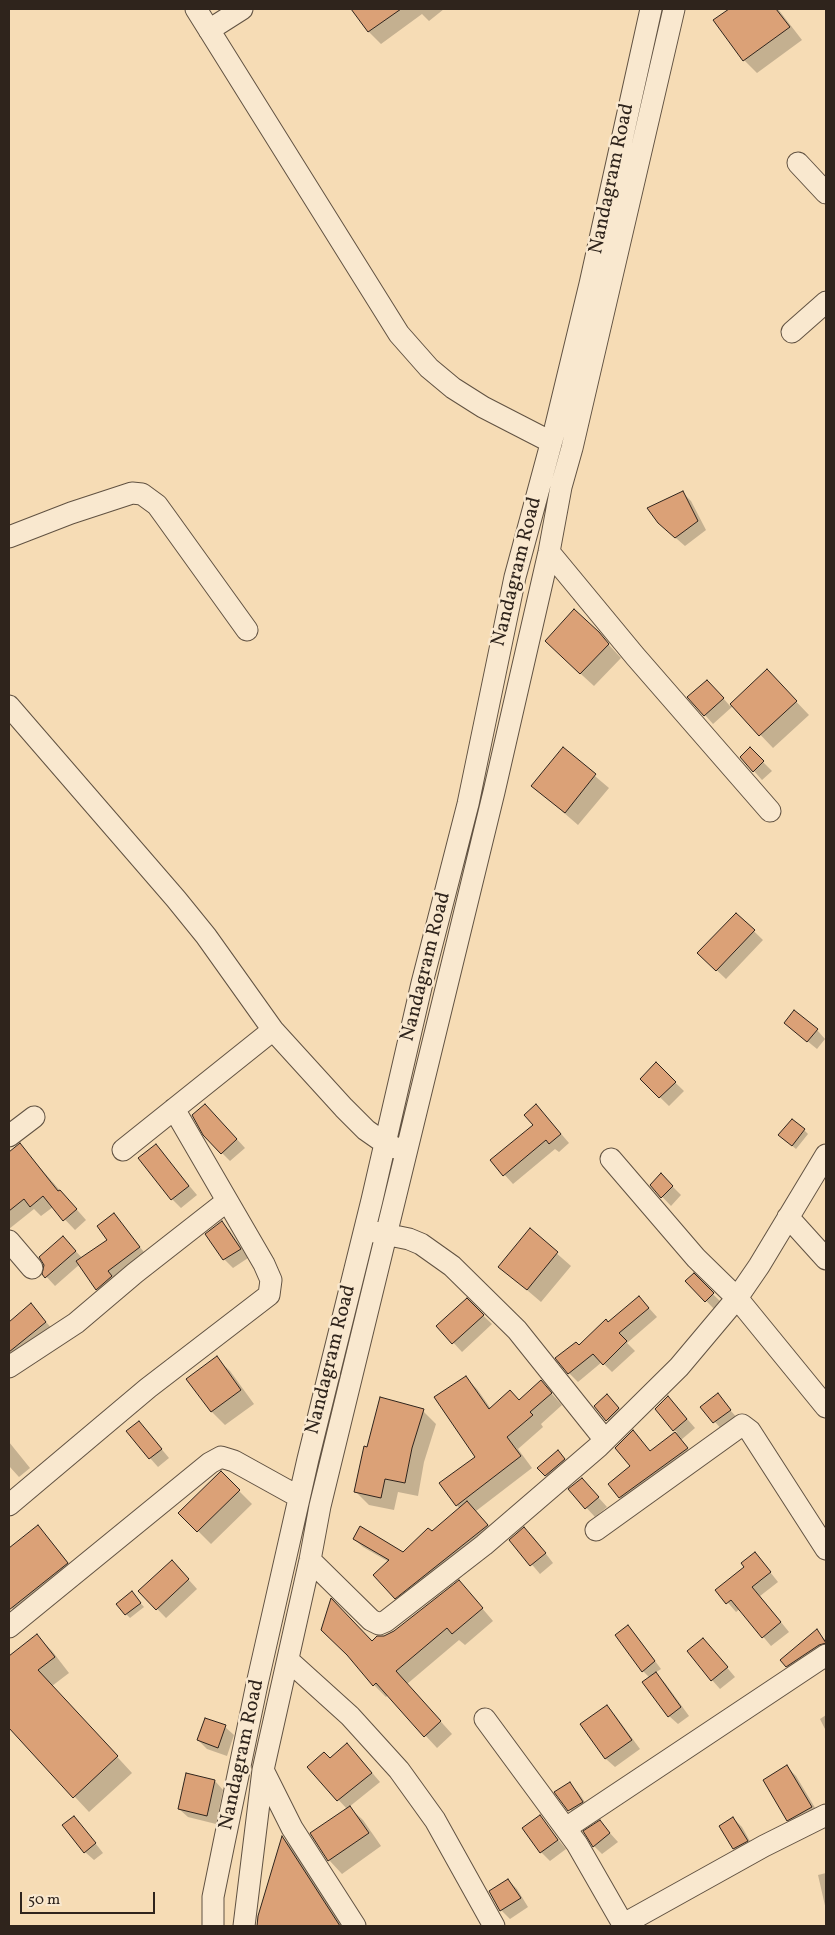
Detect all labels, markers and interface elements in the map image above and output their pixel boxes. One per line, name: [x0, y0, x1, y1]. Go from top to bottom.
street label: Nandagram Road: [585, 101, 641, 257]
street label: Nandagram Road: [488, 495, 548, 649]
street label: Nandagram Road: [397, 890, 457, 1044]
street label: Nandagram Road: [302, 1283, 362, 1437]
street label: Nandagram Road: [215, 1677, 271, 1833]
scale bar: [22, 1882, 158, 1914]
text: 50 m: [28, 1890, 60, 1911]

